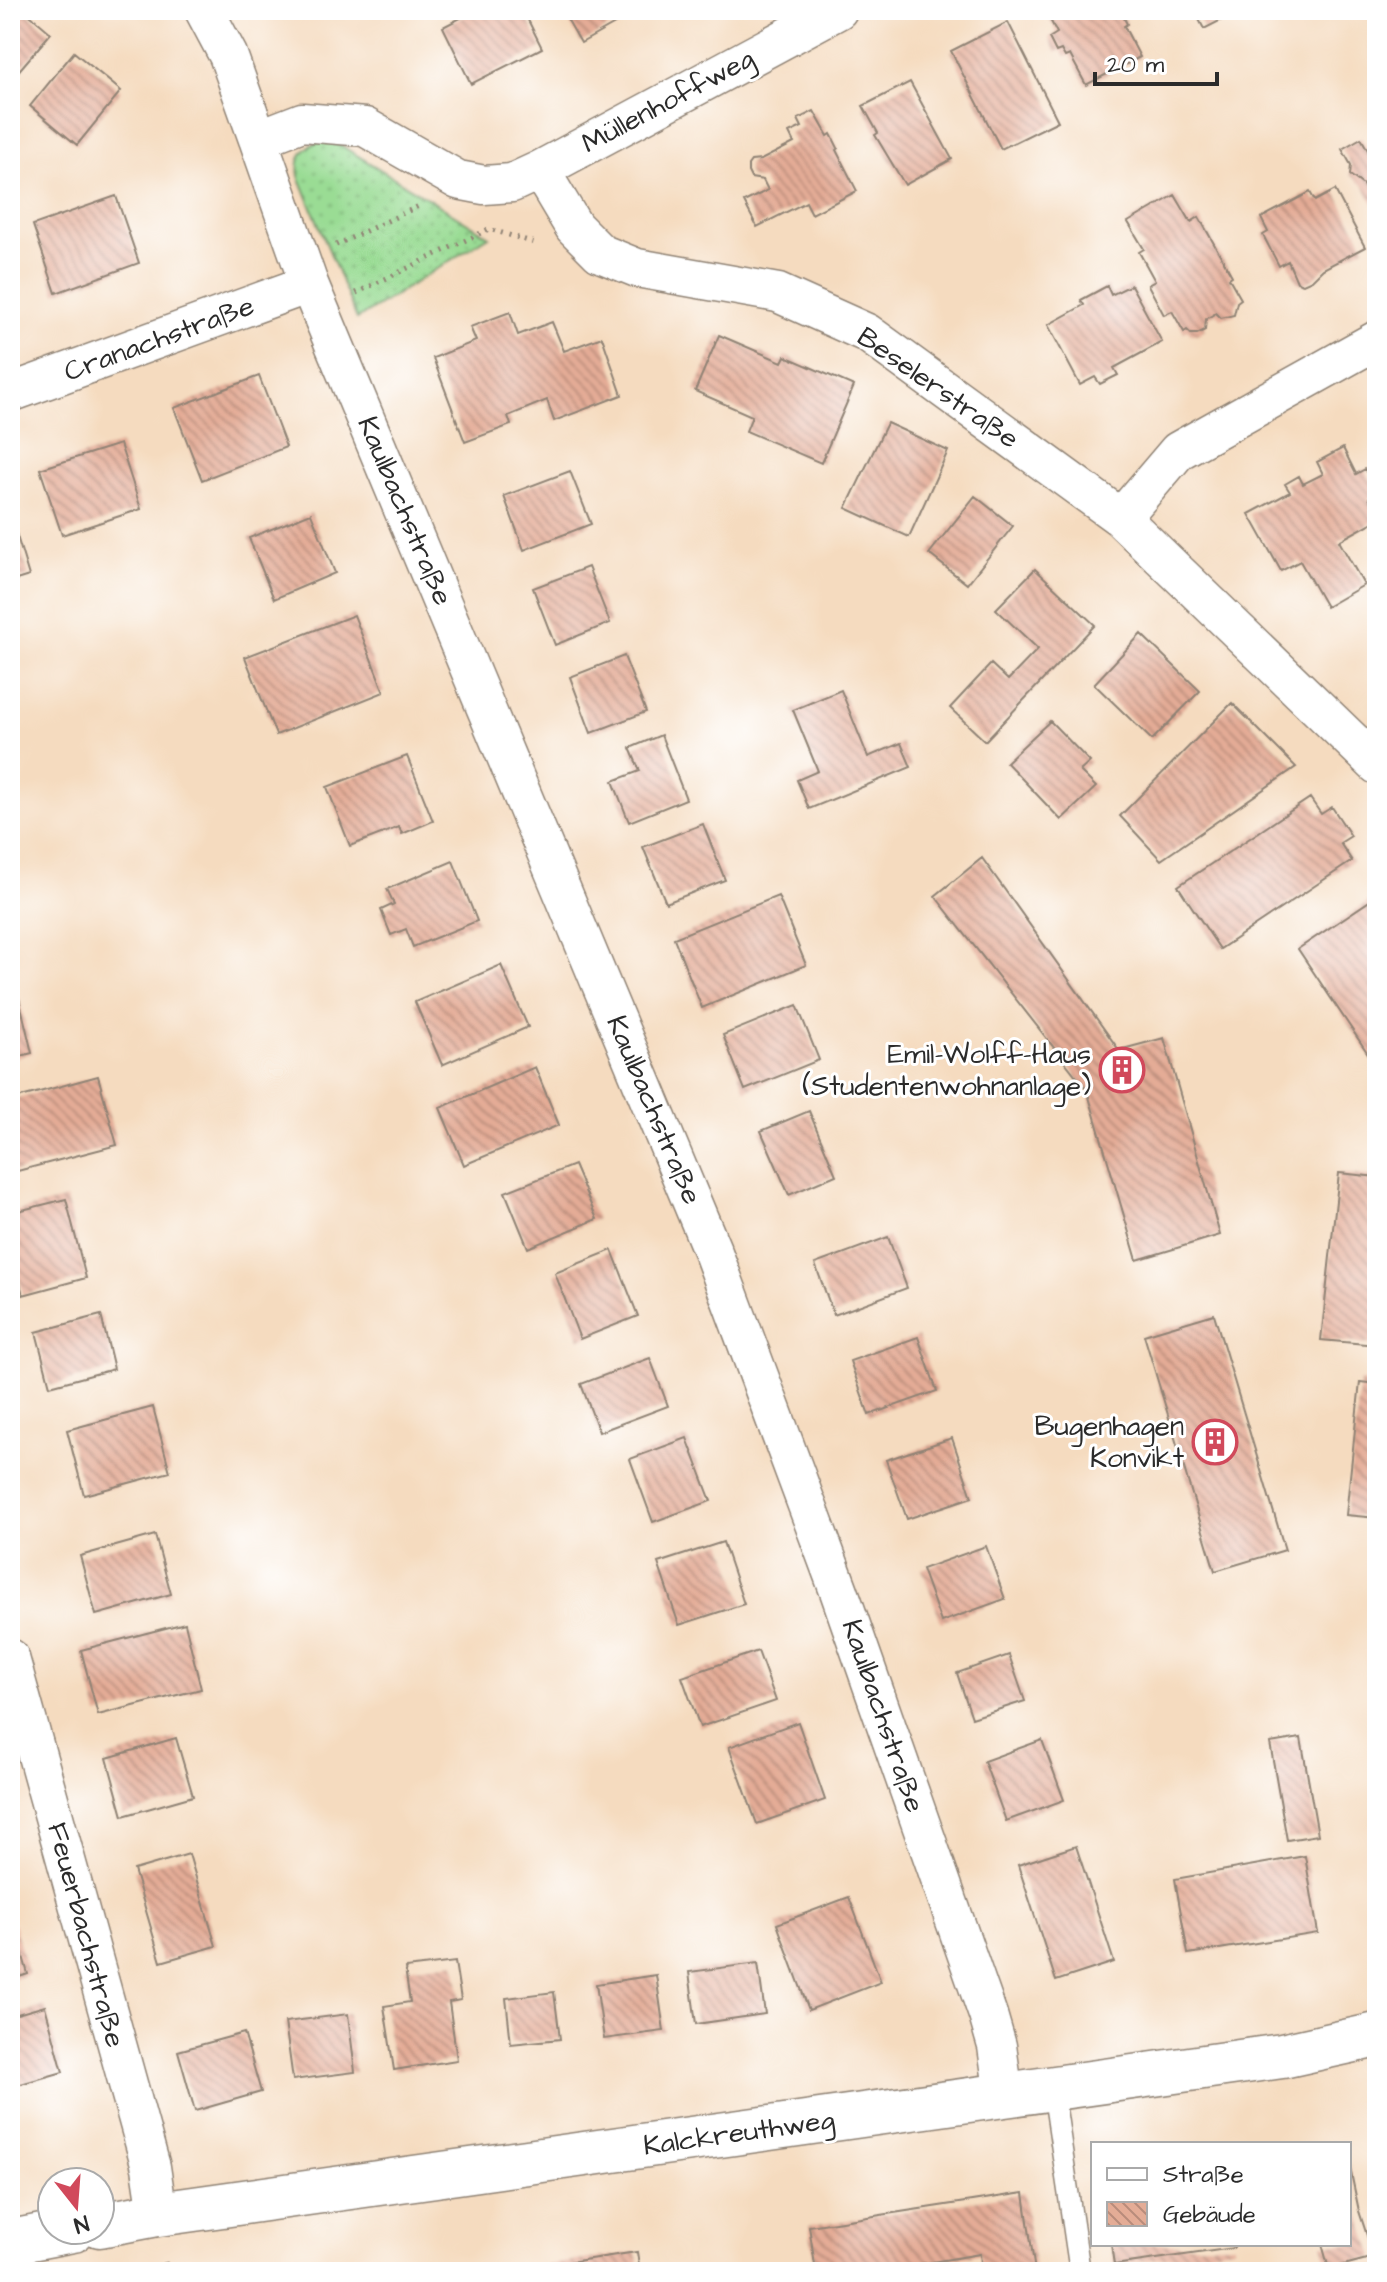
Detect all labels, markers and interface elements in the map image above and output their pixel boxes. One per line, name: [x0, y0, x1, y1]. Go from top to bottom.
scale bar: [1095, 36, 1217, 86]
street label: Müllenhoffweg: [575, 39, 762, 164]
text: 20 m: [1107, 48, 1164, 82]
street label: Cranachstraße: [59, 287, 259, 391]
street label: Beselerstraße: [849, 318, 1027, 458]
street label: Kaulbachstraße: [348, 411, 462, 611]
street label: Kaulbachstraße: [597, 1010, 711, 1210]
place label: Emil-Wolff-Haus (Studentenwohnanlage): [803, 1035, 1091, 1107]
building icon: Emil-Wolff-Haus (Studentenwohnanlage): [1098, 1046, 1146, 1094]
place label: Bugenhagen Konvikt: [1035, 1407, 1185, 1478]
building icon: Bugenhagen Konvikt: [1191, 1418, 1239, 1466]
street label: Kaulbachstraße: [832, 1614, 934, 1818]
street label: Feuerbachstraße: [37, 1818, 135, 2052]
street label: Kalckreuthweg: [641, 2100, 837, 2167]
legend: [1091, 2142, 1351, 2246]
text: Straße: [1163, 2158, 1244, 2192]
north arrow: [36, 2166, 116, 2246]
text: Gebäude: [1163, 2198, 1256, 2232]
text: N: [70, 2207, 93, 2241]

